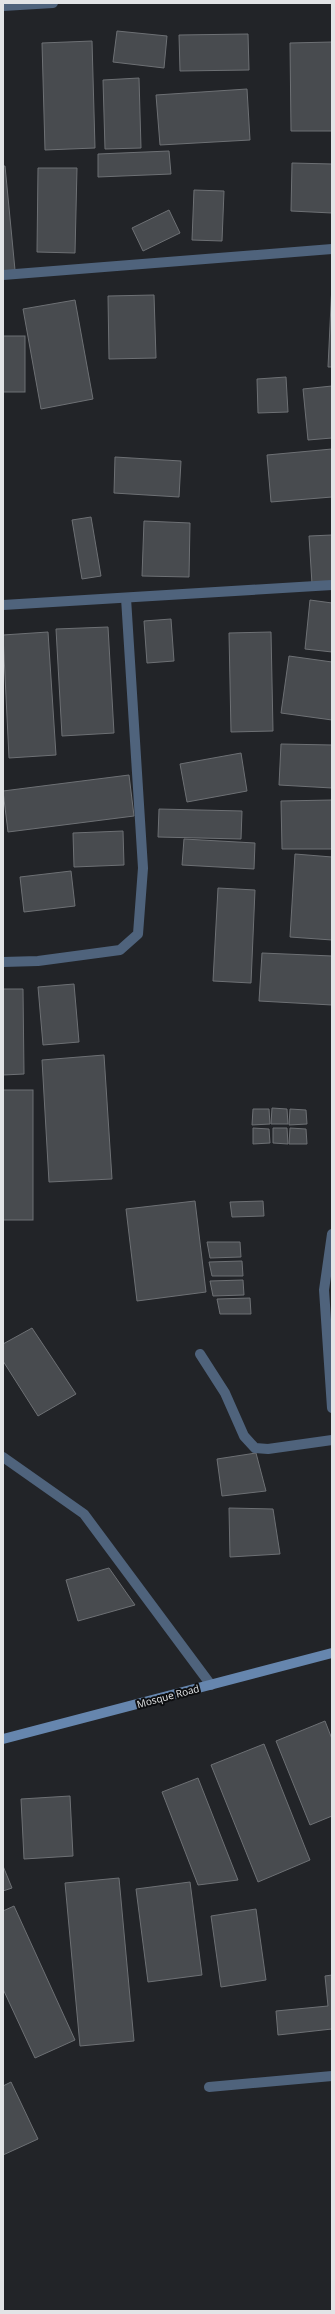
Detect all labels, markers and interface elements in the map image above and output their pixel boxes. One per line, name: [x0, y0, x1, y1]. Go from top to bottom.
street label: Mosque Road: [135, 1681, 201, 1711]

